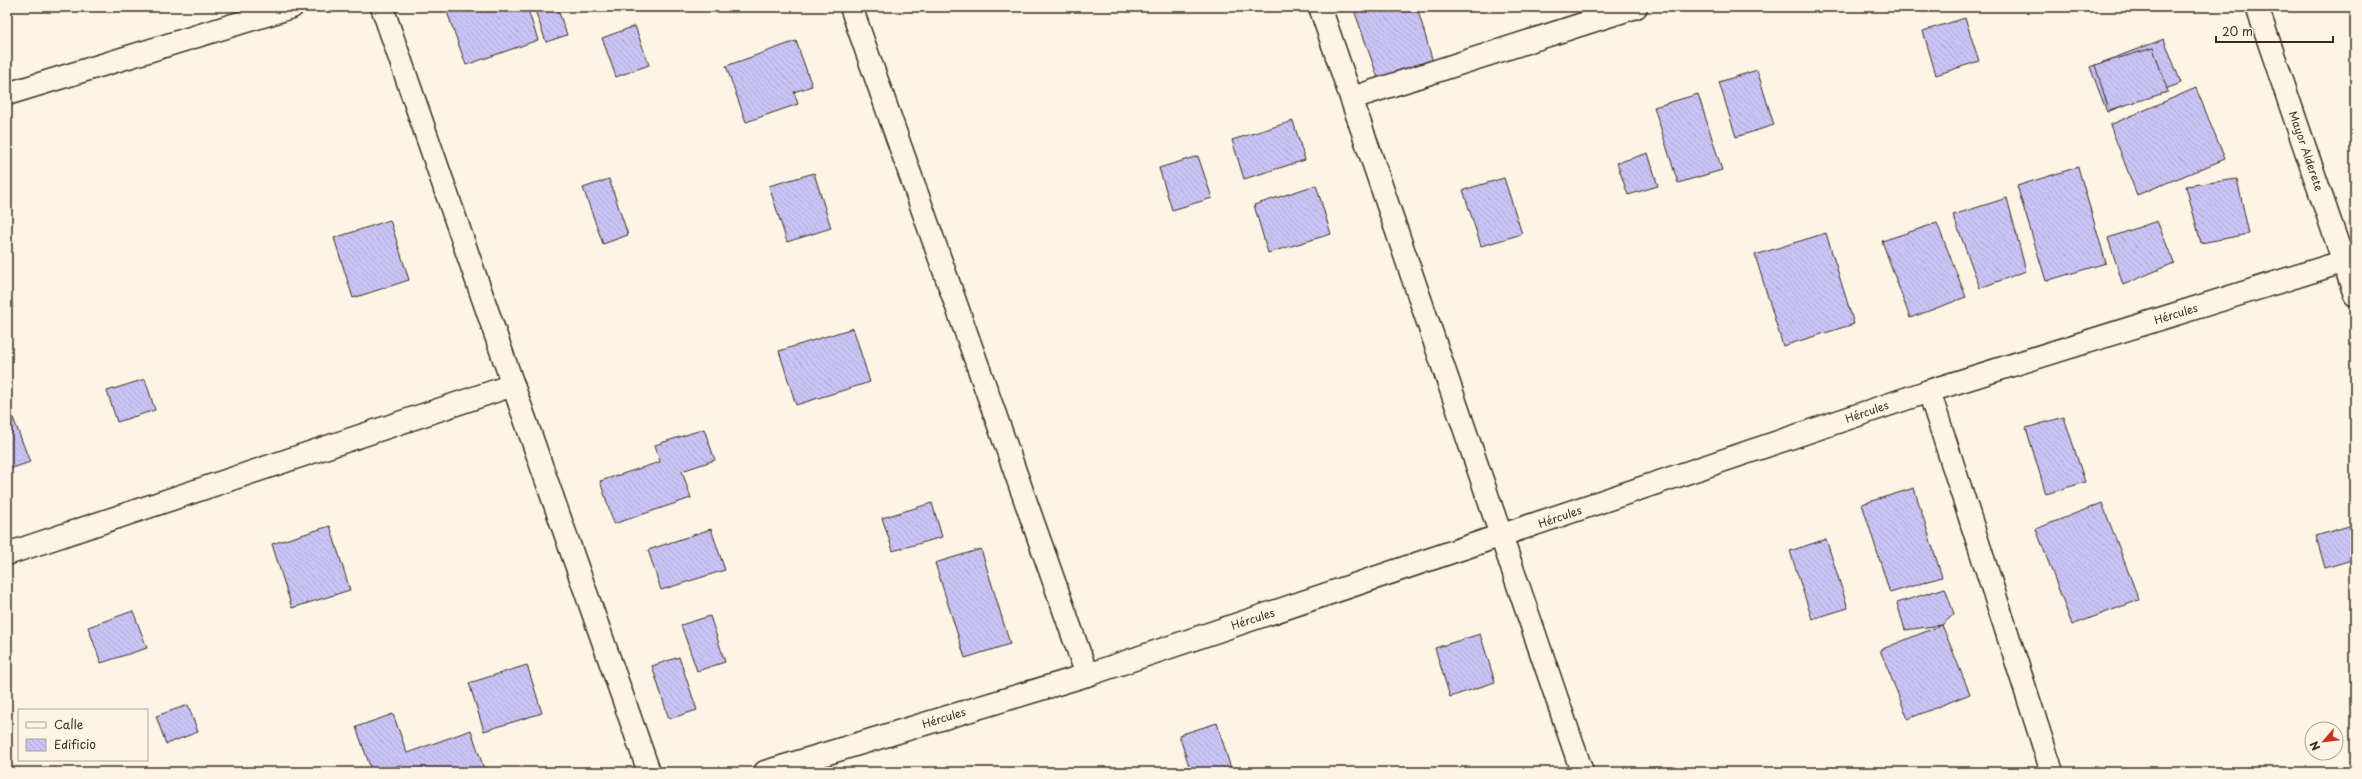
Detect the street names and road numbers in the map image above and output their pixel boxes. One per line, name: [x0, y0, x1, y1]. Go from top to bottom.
street label: Mayor Alderete: [2285, 109, 2328, 193]
street label: Hércules: [2152, 299, 2200, 328]
street label: Hércules: [1843, 396, 1891, 427]
street label: Hércules: [1536, 501, 1584, 532]
street label: Hércules: [1229, 603, 1277, 634]
street label: Hércules: [920, 703, 968, 732]

